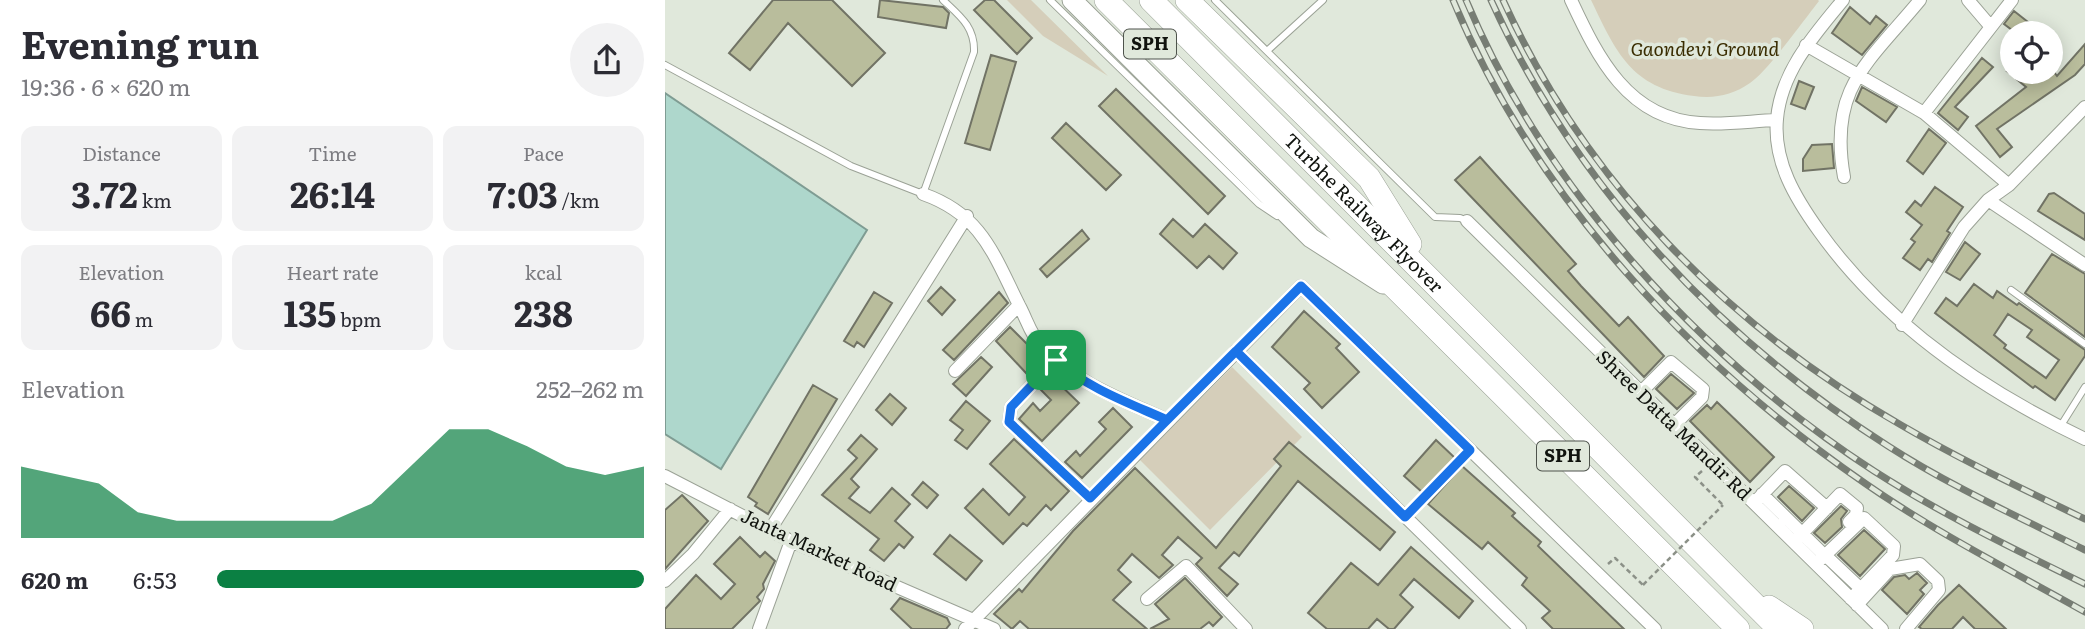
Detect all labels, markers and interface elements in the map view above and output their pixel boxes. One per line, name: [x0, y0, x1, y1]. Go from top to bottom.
text: Evening run: [21, 14, 259, 71]
map controls: [2000, 21, 2063, 84]
button: locate: [2000, 21, 2063, 84]
button: share: [570, 23, 644, 97]
road number: SPH: [1124, 29, 1176, 58]
park label: Gaondevi Ground: [1631, 34, 1780, 62]
text: 19:36 · 6 × 620 m: [21, 69, 191, 103]
street label: Turbhe Railway Flyover: [1278, 126, 1451, 299]
text: Distance: [82, 139, 161, 167]
text: Time: [308, 139, 357, 167]
text: Pace: [523, 139, 564, 167]
text: 3.72: [71, 167, 138, 219]
text: 26:14: [290, 167, 375, 219]
text: 7:03: [487, 167, 558, 219]
text: km: [138, 186, 172, 214]
text: /km: [558, 186, 600, 214]
text: Elevation: [79, 258, 164, 286]
text: Heart rate: [286, 258, 379, 286]
text: kcal: [525, 258, 562, 286]
text: 66: [90, 286, 131, 338]
text: 135: [284, 286, 336, 338]
text: 238: [514, 286, 573, 338]
text: m: [131, 305, 153, 333]
text: bpm: [336, 305, 382, 333]
pin: [1026, 330, 1086, 390]
icon: arrive: [1037, 341, 1075, 379]
street label: Shree Datta Mandir Rd: [1591, 343, 1759, 506]
text: Elevation: [21, 371, 125, 405]
text: 252–262 m: [536, 371, 644, 405]
road number: SPH: [1537, 442, 1589, 470]
street label: Janta Market Road: [737, 501, 902, 598]
text: 620 m: [21, 562, 88, 596]
text: 6:53: [133, 562, 177, 596]

